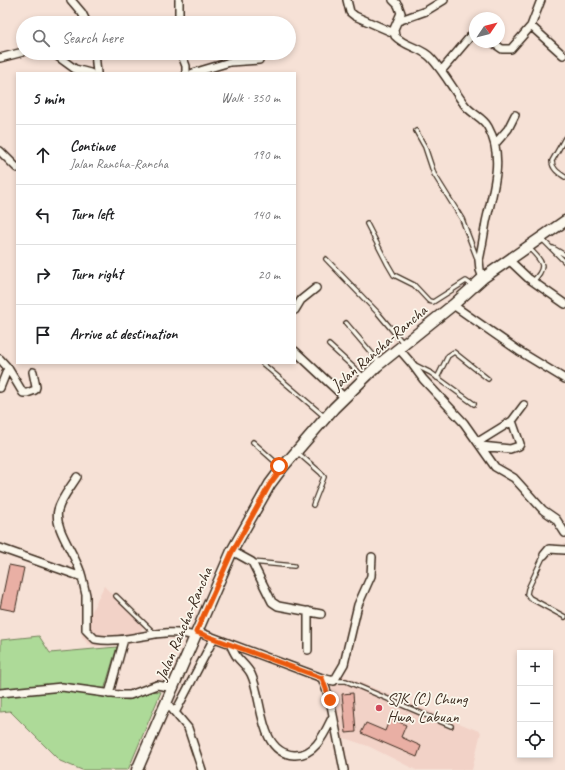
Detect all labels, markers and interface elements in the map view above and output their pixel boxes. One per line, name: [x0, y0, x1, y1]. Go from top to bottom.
north arrow: [469, 12, 505, 48]
search box: [16, 16, 296, 60]
icon: search: [30, 27, 52, 49]
text: Search here: [62, 29, 123, 48]
text: 5 min: [32, 88, 64, 109]
text: Walk · 350 m: [221, 90, 280, 106]
text: Continue: [70, 137, 115, 156]
icon: ahead: [32, 144, 54, 166]
text: 190 m: [252, 147, 280, 163]
text: Jalan Rancha-Rancha: [70, 156, 168, 172]
icon: left: [32, 204, 54, 226]
text: Turn left: [70, 205, 113, 224]
text: 140 m: [252, 207, 280, 223]
icon: right: [32, 264, 54, 286]
text: Turn right: [70, 265, 123, 284]
text: 20 m: [258, 267, 280, 283]
street label: Jalan Rancha-Rancha: [326, 300, 432, 396]
icon: arrive: [32, 324, 54, 346]
text: Arrive at destination: [70, 325, 177, 344]
route start: [270, 457, 288, 475]
street label: Jalan Rancha-Rancha: [151, 563, 217, 684]
map controls: [517, 650, 553, 758]
button: +: [517, 650, 553, 686]
button: −: [517, 686, 553, 722]
place label: SJK (C) Chung Hwa, Labuan: [387, 689, 469, 727]
route end: [321, 691, 339, 709]
marker: SJK (C) Chung Hwa, Labuan: [374, 703, 384, 713]
button: locate: [517, 722, 553, 758]

